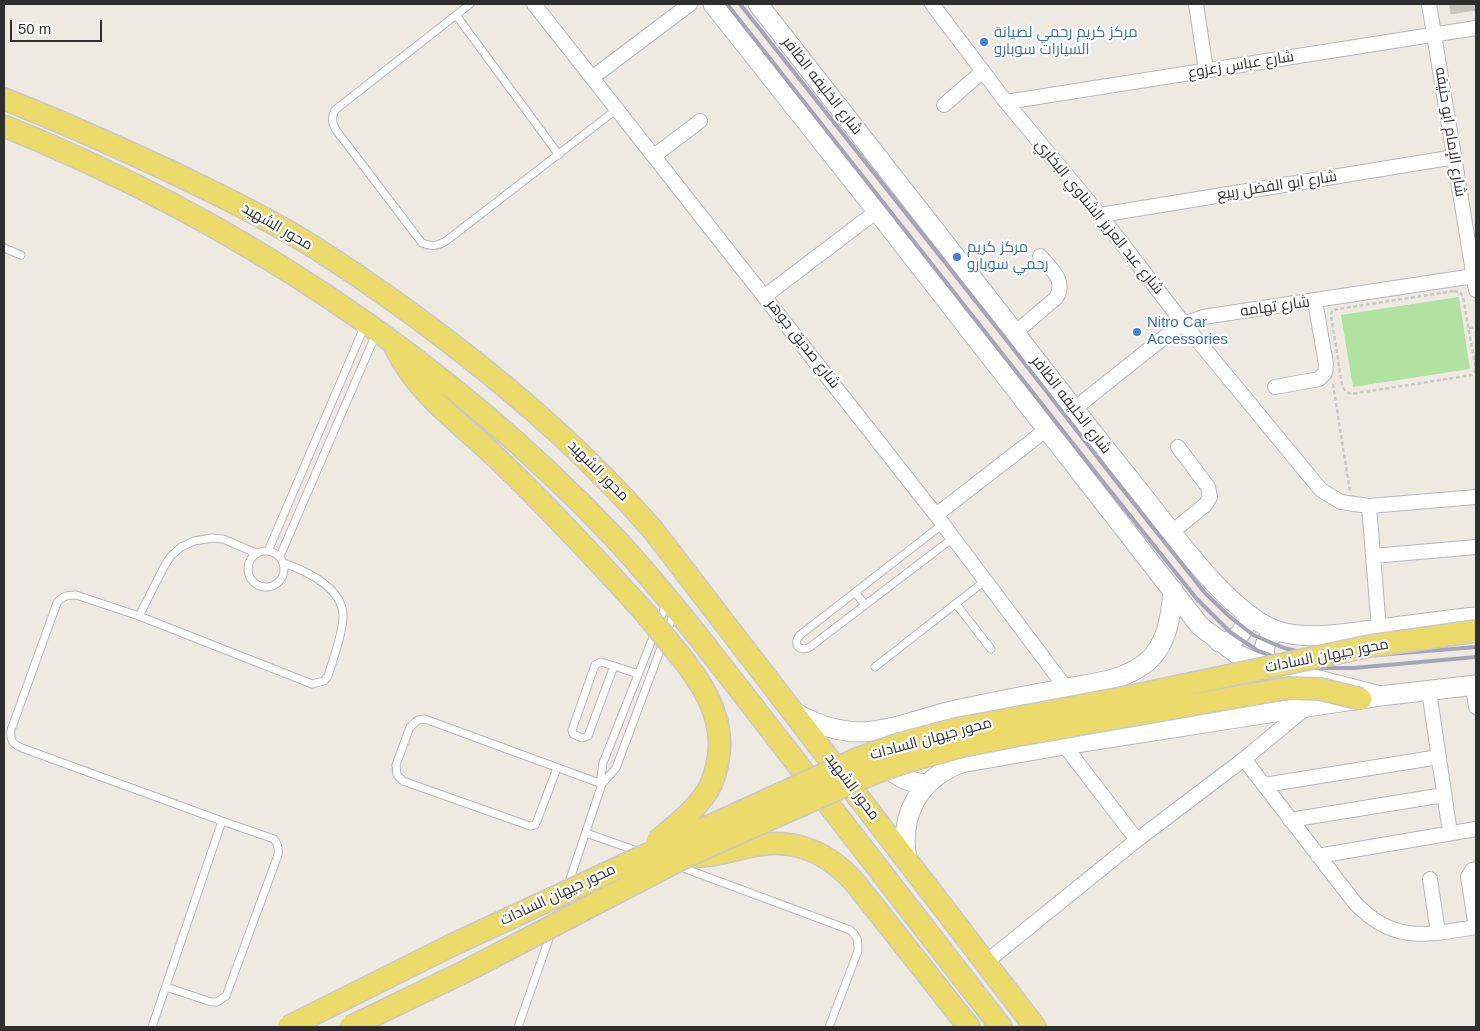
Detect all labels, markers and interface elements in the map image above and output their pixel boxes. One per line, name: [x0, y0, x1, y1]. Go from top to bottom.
scale bar: [12, 10, 105, 42]
text: 50 m: [18, 20, 51, 37]
place label: مركز كريم رحمي لصيانة السيارات سوبارو: [994, 24, 1138, 59]
street label: شارع الخليفه الظافر: [778, 33, 866, 139]
marker: مركز كريم رحمي لصيانة السيارات سوبارو: [978, 36, 990, 48]
street label: شارع عباس زعزوع: [1187, 48, 1295, 82]
street label: شارع الإمام ابو حنيفه: [1431, 66, 1469, 198]
street label: شارع عبد العزيز الشناوي البخاري: [1031, 136, 1167, 298]
street label: شارع ابو الفضل ربيع: [1216, 168, 1338, 204]
street label: محور الشهيد: [238, 199, 316, 255]
place label: مركز كريم رحمي سوبارو: [967, 239, 1048, 274]
marker: مركز كريم رحمي سوبارو: [951, 251, 963, 263]
street label: شارع تهامه: [1239, 293, 1311, 321]
street label: شارع صديق جوهر: [762, 296, 844, 392]
place label: Nitro Car Accessories: [1147, 314, 1228, 349]
marker: Nitro Car Accessories: [1131, 326, 1143, 338]
street label: شارع الخليفه الظافر: [1027, 352, 1115, 458]
street label: محور الشهيد: [564, 437, 632, 505]
street label: محور جيهان السادات: [1264, 635, 1390, 677]
street label: محور جيهان السادات: [868, 714, 994, 764]
street label: محور الشهيد: [821, 750, 883, 824]
street label: محور جيهان السادات: [497, 860, 619, 930]

